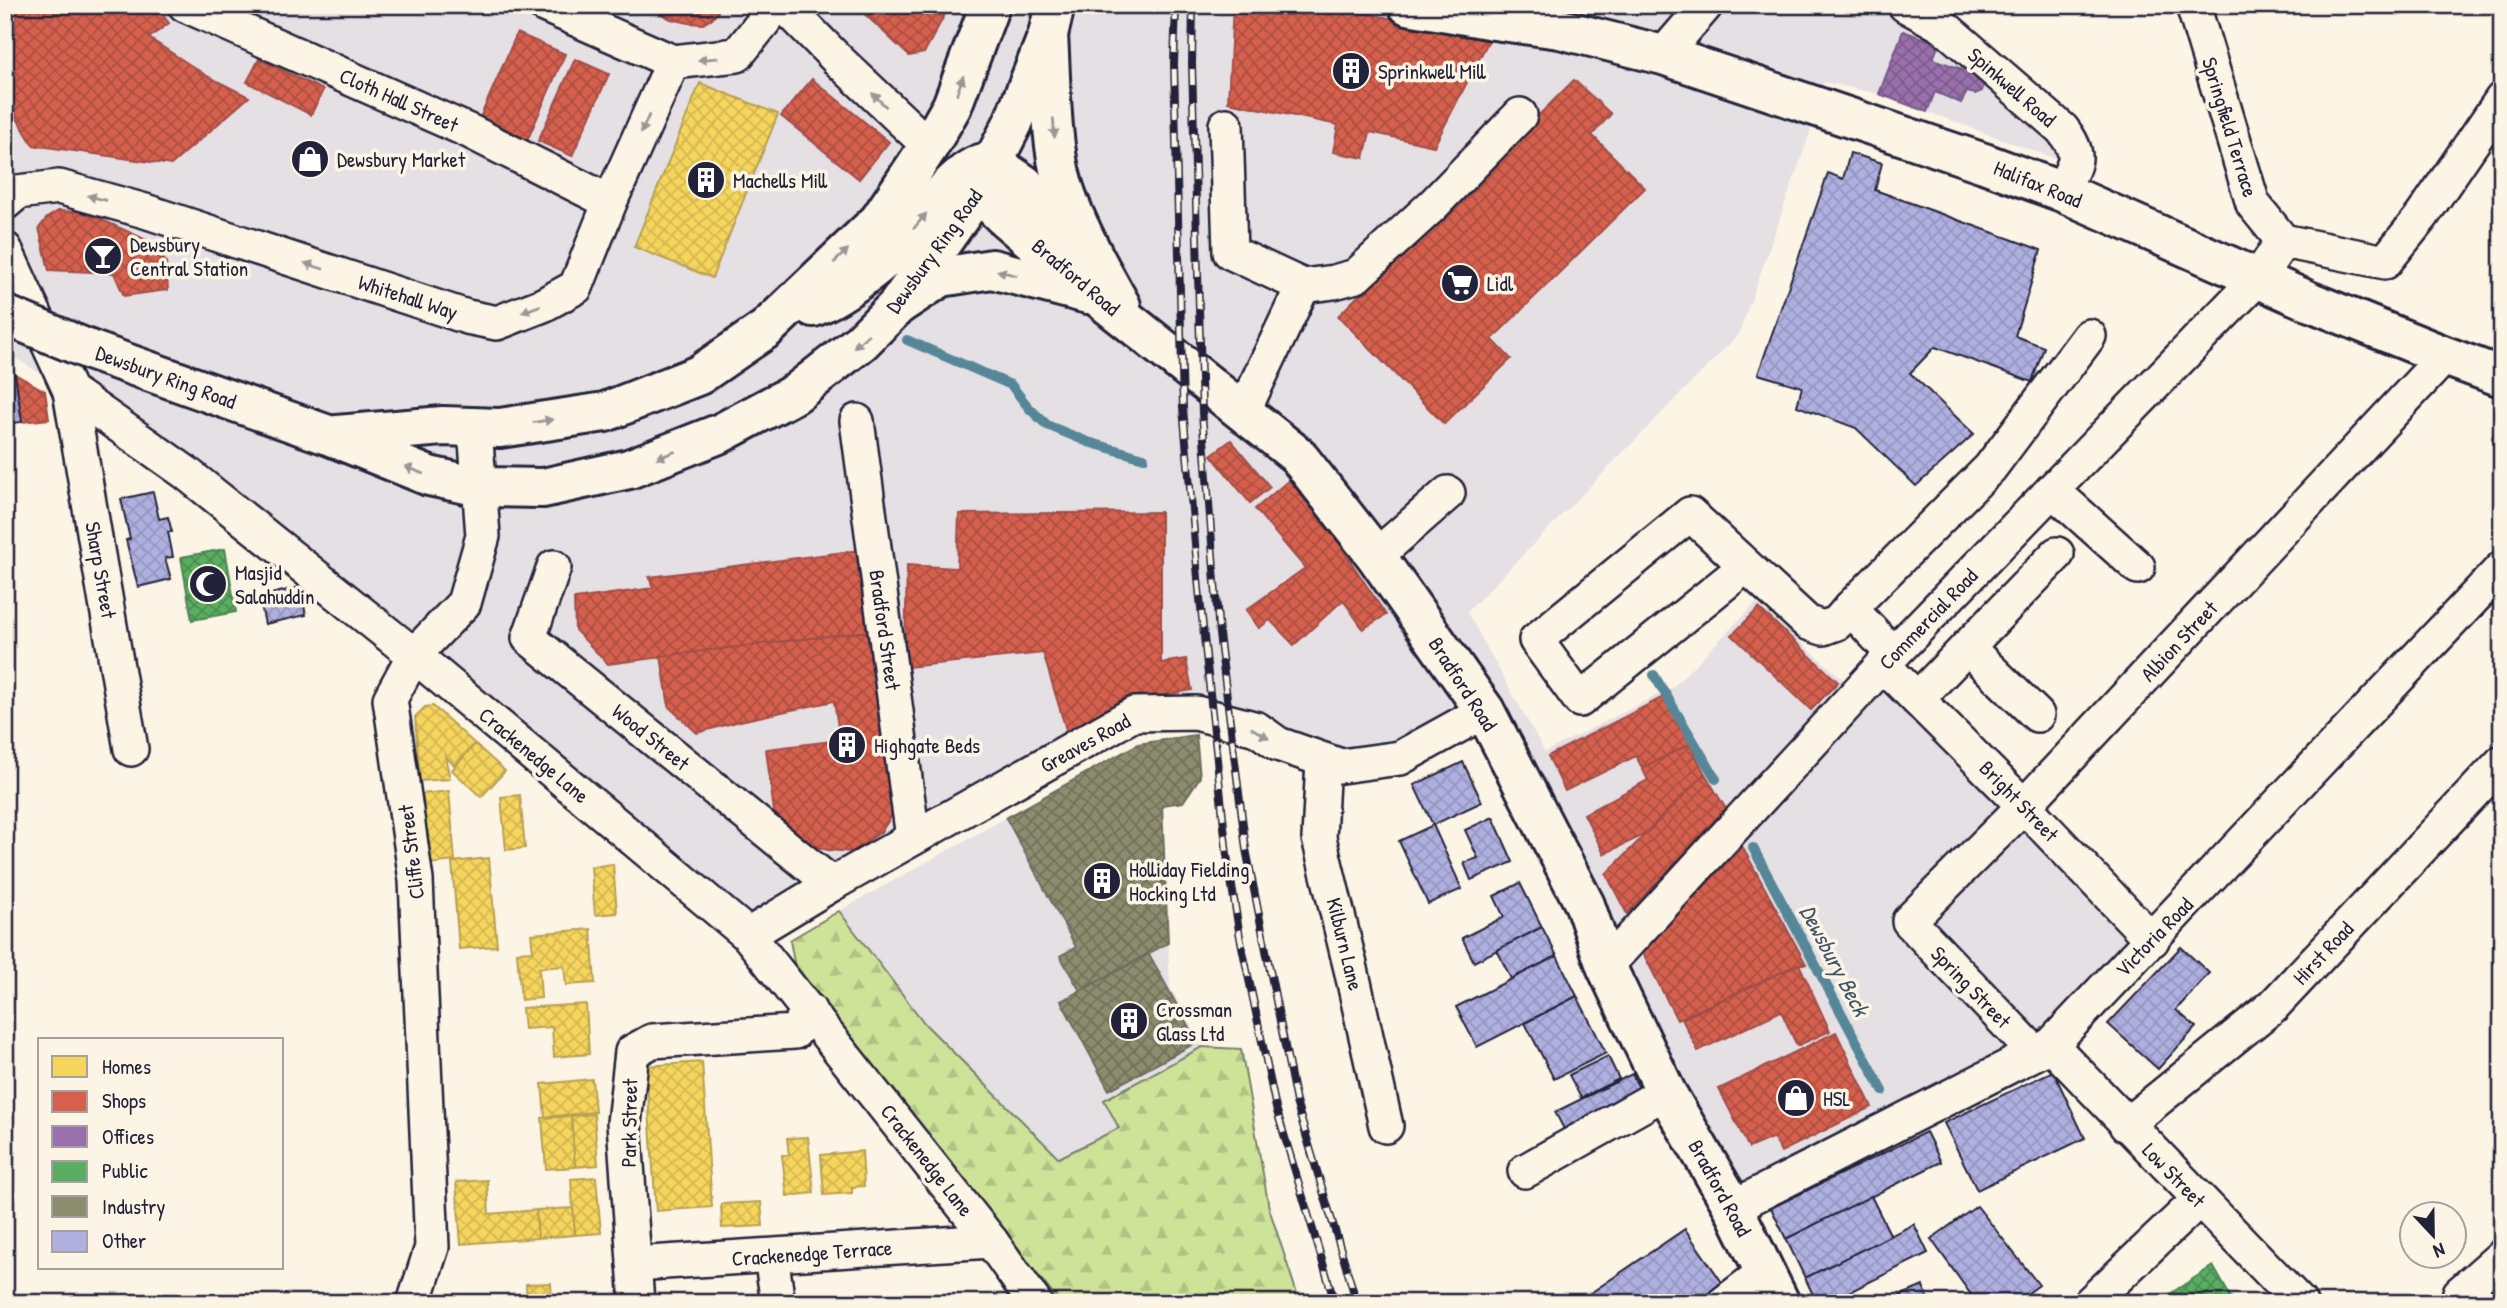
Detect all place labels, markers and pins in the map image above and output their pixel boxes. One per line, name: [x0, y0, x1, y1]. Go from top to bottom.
building icon: Sprinkwell Mill: [1330, 50, 1372, 92]
place label: Sprinkwell Mill: [1378, 57, 1487, 86]
shop icon: Dewsbury Market: [289, 138, 331, 180]
place label: Dewsbury Market: [337, 145, 466, 174]
building icon: Machells Mill: [685, 159, 727, 201]
place label: Machells Mill: [733, 166, 828, 195]
place label: Dewsbury Central Station: [130, 230, 248, 283]
bar icon: Dewsbury Central Station: [82, 235, 124, 277]
supermarket icon: Lidl: [1439, 262, 1481, 304]
place label: Lidl: [1487, 269, 1514, 298]
place label: Masjid Salahuddin: [235, 558, 315, 611]
mosque icon: Masjid Salahuddin: [187, 563, 229, 605]
building icon: Highgate Beds: [826, 724, 868, 766]
place label: Highgate Beds: [874, 731, 980, 760]
place label: Holliday Fielding Hocking Ltd: [1129, 855, 1249, 908]
building icon: Holliday Fielding Hocking Ltd: [1081, 860, 1123, 902]
place label: Crossman Glass Ltd: [1156, 995, 1232, 1048]
building icon: Crossman Glass Ltd: [1108, 1000, 1150, 1042]
shop icon: HSL: [1775, 1077, 1817, 1119]
place label: HSL: [1823, 1084, 1850, 1113]

